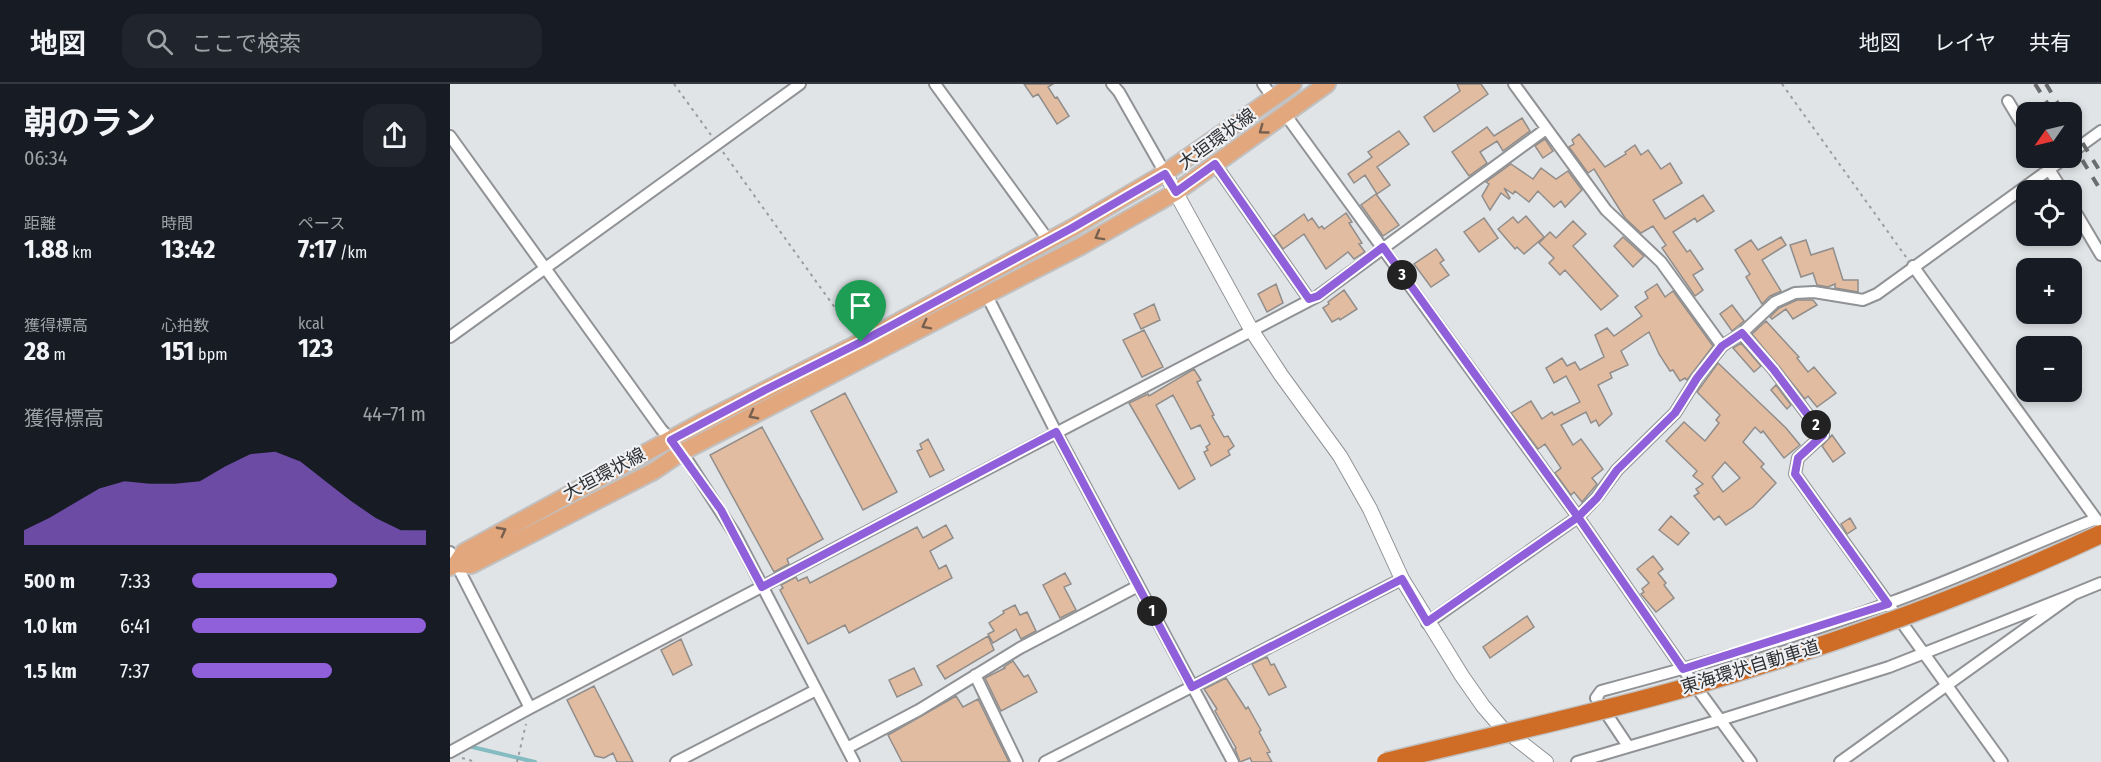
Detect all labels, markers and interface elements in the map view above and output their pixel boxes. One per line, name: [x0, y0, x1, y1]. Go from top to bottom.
search box: [122, 14, 542, 68]
icon: search: [143, 25, 176, 58]
text: 地図: [30, 27, 86, 60]
text: ここで検索: [191, 30, 301, 57]
text: 地図: [1859, 30, 1901, 56]
text: レイヤ: [1934, 30, 1996, 56]
text: 共有: [2029, 30, 2071, 56]
north arrow: [2016, 102, 2082, 168]
map controls: [2016, 102, 2082, 402]
text: 朝のラン: [24, 103, 156, 143]
button: share: [363, 104, 426, 167]
street label: 大垣環状線: [1174, 104, 1260, 174]
one-way arrow: [1258, 123, 1269, 134]
text: 06:34: [24, 146, 67, 170]
button: locate: [2016, 180, 2082, 246]
text: 距離: [24, 214, 56, 233]
text: 時間: [161, 214, 193, 233]
text: ペース: [298, 214, 345, 233]
one-way arrow: [1095, 229, 1105, 240]
text: 1.88: [24, 234, 68, 265]
text: 13:42: [161, 234, 215, 265]
text: 7:17: [298, 234, 336, 265]
text: km: [68, 243, 92, 262]
text: /km: [336, 243, 367, 262]
button: +: [2016, 258, 2082, 324]
pin: 3: [1387, 260, 1417, 290]
text: 3: [1398, 265, 1406, 284]
pin: [835, 280, 886, 342]
icon: arrive: [844, 289, 877, 322]
text: kcal: [298, 314, 324, 333]
text: 獲得標高: [24, 316, 88, 335]
text: 心拍数: [161, 316, 209, 335]
one-way arrow: [921, 318, 932, 330]
text: 123: [298, 333, 333, 364]
text: 28: [24, 336, 50, 367]
text: 151: [161, 336, 194, 367]
button: −: [2016, 336, 2082, 402]
text: m: [50, 345, 66, 364]
text: bpm: [194, 345, 227, 364]
text: 44–71 m: [363, 402, 426, 426]
text: 獲得標高: [24, 406, 104, 430]
one-way arrow: [748, 408, 759, 419]
pin: 2: [1801, 410, 1831, 440]
text: 2: [1812, 415, 1820, 434]
street label: 大垣環状線: [559, 443, 649, 505]
one-way arrow: [496, 527, 506, 538]
text: 500 m: [24, 569, 75, 593]
text: 7:33: [120, 569, 151, 593]
pin: 1: [1137, 596, 1167, 626]
text: 1: [1149, 601, 1155, 620]
text: 1.0 km: [24, 614, 77, 638]
text: 6:41: [120, 614, 150, 638]
street label: 東海環状自動車道: [1678, 635, 1822, 699]
text: 1.5 km: [24, 659, 77, 683]
text: 7:37: [120, 659, 150, 683]

